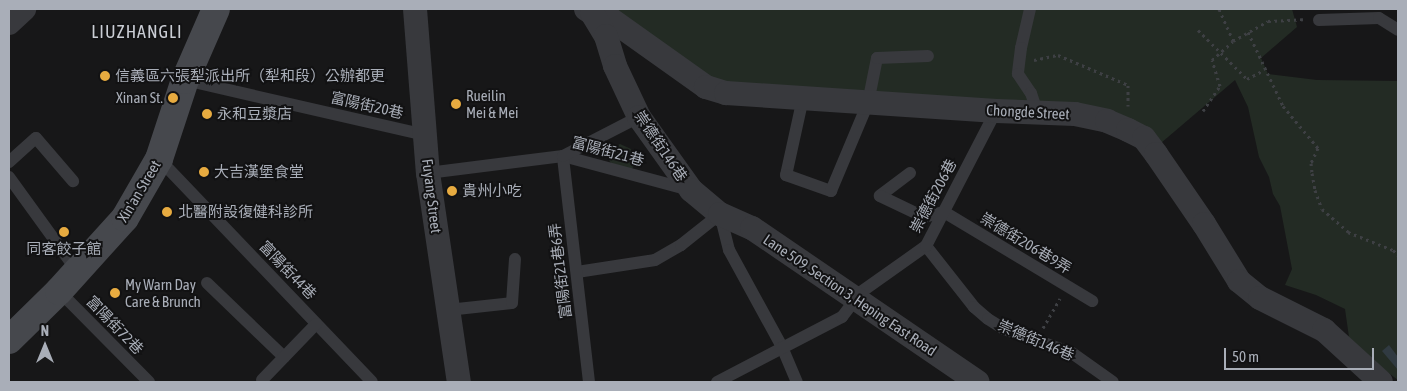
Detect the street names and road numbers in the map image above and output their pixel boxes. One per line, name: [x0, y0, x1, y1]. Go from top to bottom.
street label: 富陽街20巷: [329, 88, 405, 122]
street label: Chongde Street: [986, 101, 1070, 123]
street label: 崇德街146巷: [631, 107, 691, 185]
street label: 富陽街21巷: [570, 133, 646, 169]
street label: 崇德街206巷: [906, 156, 960, 236]
street label: Xin'an Street: [114, 157, 164, 225]
street label: Fuyang Street: [419, 158, 445, 234]
street label: 崇德街206巷9弄: [977, 209, 1075, 277]
street label: 富陽街21巷6弄: [545, 222, 575, 320]
street label: Lane 509, Section 3, Heping East Road: [760, 230, 940, 360]
street label: 富陽街44巷: [256, 237, 320, 303]
street label: 富陽街72巷: [83, 292, 147, 358]
street label: 崇德街146巷: [995, 316, 1077, 364]

